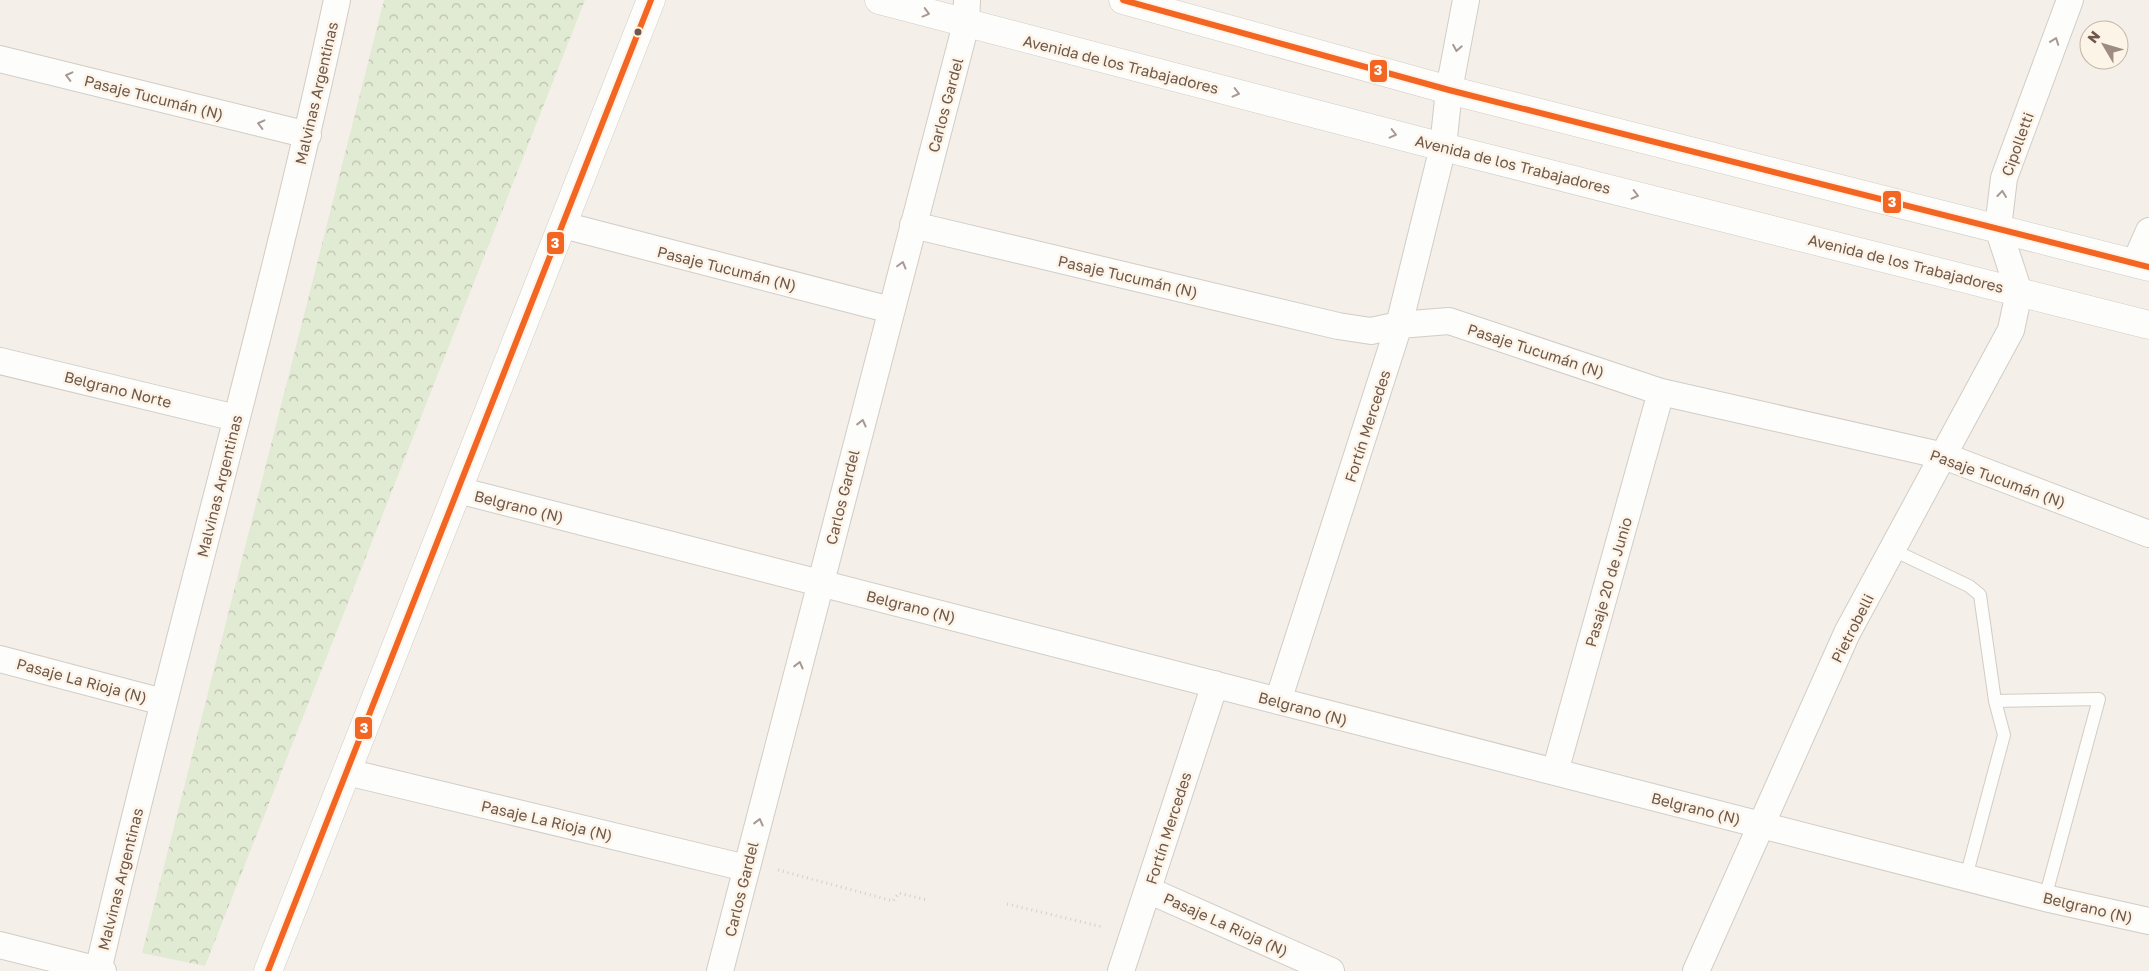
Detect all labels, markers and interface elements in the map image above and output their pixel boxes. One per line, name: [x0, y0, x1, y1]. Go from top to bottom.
one-way arrow: [922, 7, 930, 18]
street label: Malvinas Argentinas: [291, 20, 341, 166]
north arrow: [2079, 20, 2129, 70]
unlabelled marker: [633, 27, 643, 37]
text: N: [2083, 27, 2103, 46]
street label: Avenida de los Trabajadores: [1022, 31, 1221, 97]
one-way arrow: [2049, 37, 2059, 46]
one-way arrow: [1452, 44, 1462, 52]
street label: Carlos Gardel: [924, 55, 966, 154]
line badge: 3: [1369, 59, 1388, 83]
text: 3: [1374, 61, 1382, 78]
one-way arrow: [64, 71, 73, 82]
street label: Pasaje Tucumán (N): [83, 71, 225, 123]
one-way arrow: [1231, 88, 1239, 98]
street label: Cipolletti: [1997, 110, 2037, 178]
one-way arrow: [257, 119, 265, 129]
one-way arrow: [1389, 128, 1398, 139]
street label: Avenida de los Trabajadores: [1414, 131, 1613, 197]
one-way arrow: [1631, 189, 1640, 200]
line badge: 3: [1882, 190, 1902, 214]
one-way arrow: [1996, 190, 2007, 198]
text: 3: [1888, 193, 1896, 210]
street label: Avenida de los Trabajadores: [1807, 230, 2006, 296]
line badge: 3: [546, 231, 565, 255]
text: 3: [551, 234, 559, 251]
street label: Pasaje Tucumán (N): [656, 242, 798, 294]
street label: Pasaje Tucumán (N): [1056, 251, 1200, 301]
one-way arrow: [897, 262, 907, 270]
street label: Pasaje Tucumán (N): [1465, 319, 1607, 381]
street label: Belgrano Norte: [62, 367, 174, 411]
street label: Fortín Mercedes: [1340, 368, 1394, 484]
street label: Malvinas Argentinas: [193, 413, 245, 559]
one-way arrow: [856, 419, 866, 427]
street label: Pasaje Tucumán (N): [1928, 445, 2068, 511]
street label: Carlos Gardel: [821, 447, 863, 546]
street label: Belgrano (N): [472, 486, 566, 526]
street label: Pasaje 20 de Junio: [1581, 515, 1635, 649]
street label: Belgrano (N): [864, 586, 958, 626]
street label: Pietrobelli: [1827, 591, 1877, 665]
street label: Pasaje La Rioja (N): [15, 654, 149, 706]
one-way arrow: [793, 660, 804, 669]
street label: Belgrano (N): [1256, 687, 1350, 729]
line badge: 3: [354, 716, 373, 740]
text: 3: [360, 719, 368, 736]
street label: Fortín Mercedes: [1141, 770, 1195, 886]
street label: Belgrano (N): [1649, 788, 1743, 828]
street label: Pasaje La Rioja (N): [480, 796, 614, 844]
street label: Malvinas Argentinas: [94, 806, 146, 952]
one-way arrow: [753, 819, 763, 827]
street label: Carlos Gardel: [720, 839, 762, 938]
street label: Pasaje La Rioja (N): [1161, 888, 1291, 960]
street label: Belgrano (N): [2041, 888, 2135, 926]

